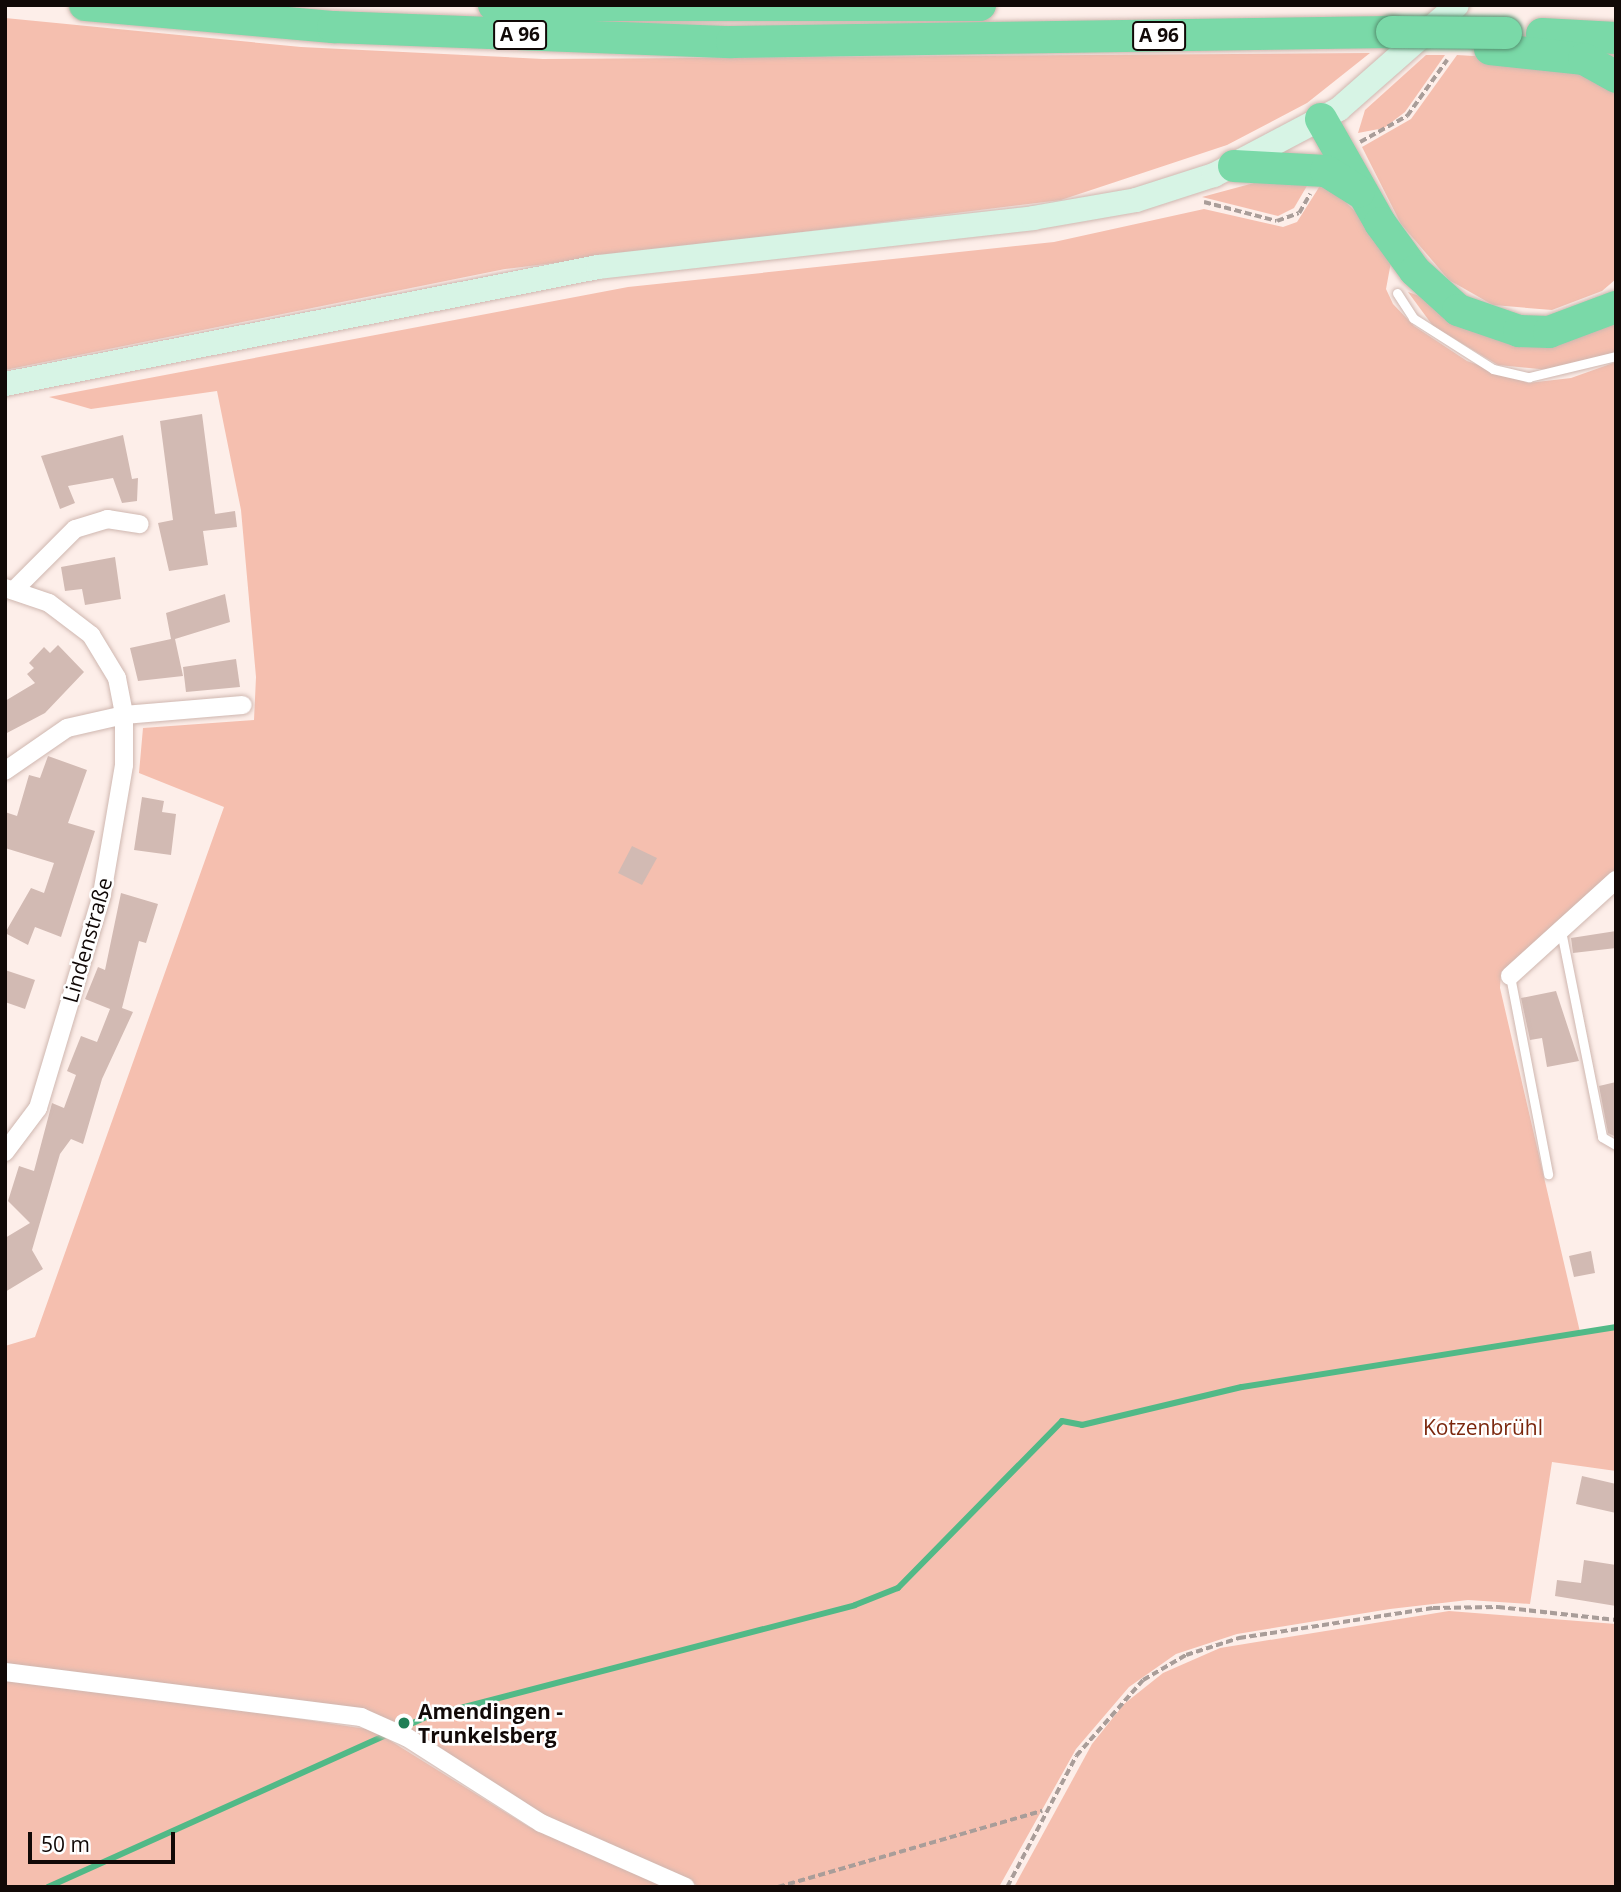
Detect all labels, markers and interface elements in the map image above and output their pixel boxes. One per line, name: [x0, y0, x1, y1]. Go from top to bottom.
road number: A 96: [492, 20, 548, 50]
road number: A 96: [1131, 20, 1187, 52]
street label: Lindenstraße: [57, 874, 117, 1006]
park label: Kotzenbrühl: [1423, 1414, 1543, 1440]
place label: Amendingen - Trunkelsberg: [418, 1698, 563, 1748]
marker: Amendingen - Trunkelsberg: [396, 1715, 412, 1731]
scale bar: [32, 1818, 178, 1862]
text: 50 m: [41, 1830, 90, 1858]

